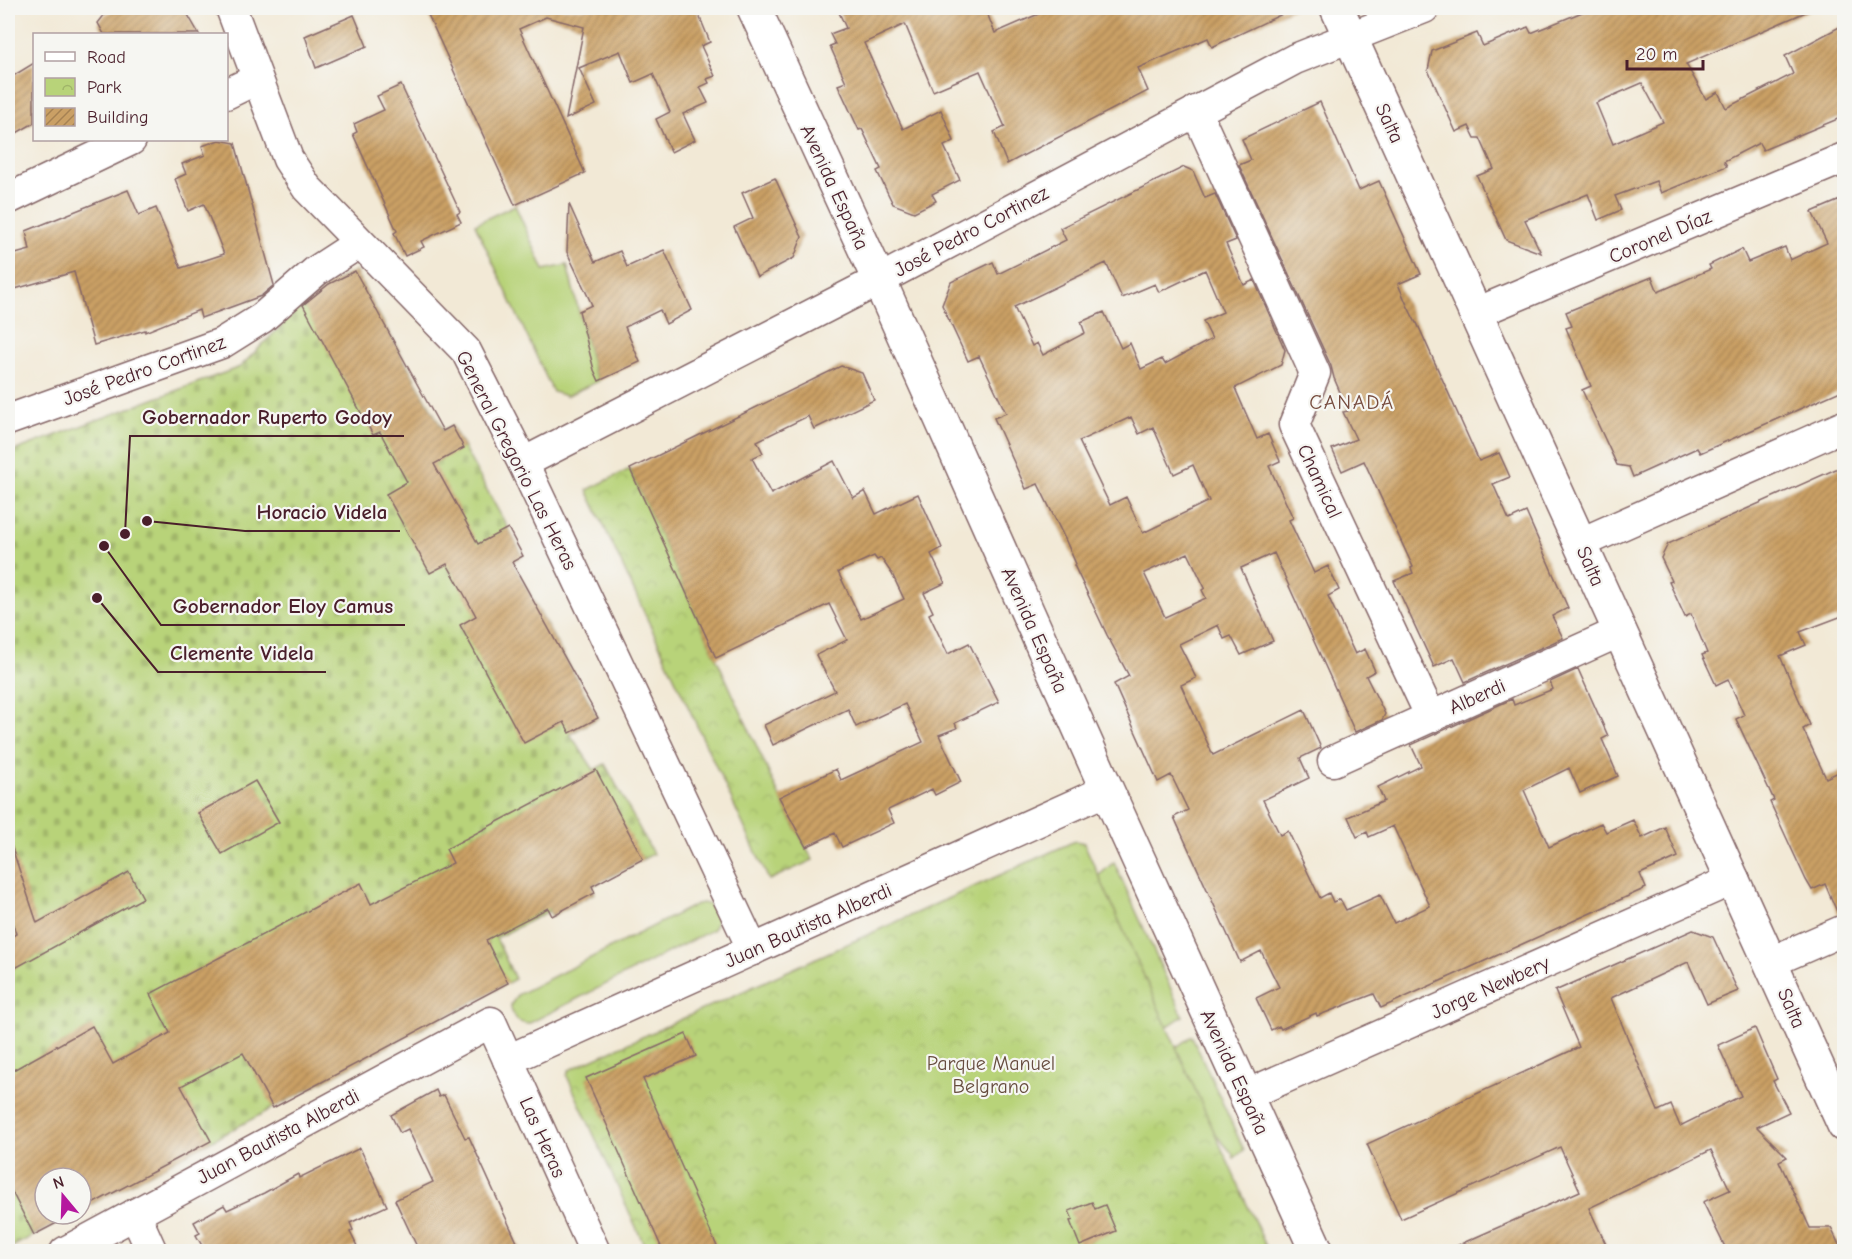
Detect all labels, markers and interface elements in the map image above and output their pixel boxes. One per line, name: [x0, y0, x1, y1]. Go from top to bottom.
legend: [33, 33, 228, 141]
scale bar: [1627, 33, 1704, 71]
text: 20 m: [1636, 44, 1677, 65]
text: Road: [87, 47, 126, 68]
text: Park: [87, 77, 122, 98]
street label: Salta: [1370, 100, 1409, 147]
text: Building: [87, 107, 149, 128]
street label: Avenida España: [795, 121, 874, 253]
street label: José Pedro Cortinez: [890, 181, 1052, 282]
street label: Coronel Díaz: [1605, 204, 1715, 268]
street label: José Pedro Cortinez: [60, 330, 229, 411]
street label: General Gregorio Las Heras: [451, 347, 582, 574]
district label: CANADÁ: [1309, 390, 1395, 414]
callout: Gobernador Ruperto Godoy: [130, 397, 404, 436]
text: Gobernador Ruperto Godoy: [142, 405, 392, 429]
street label: Chamical: [1292, 441, 1347, 522]
callout: Horacio Videla: [245, 492, 400, 531]
text: Horacio Videla: [257, 500, 387, 524]
street label: Salta: [1572, 543, 1609, 590]
street label: Avenida España: [996, 564, 1073, 697]
callout: Gobernador Eloy Camus: [161, 586, 405, 625]
text: Gobernador Eloy Camus: [173, 594, 393, 618]
callout: Clemente Videla: [158, 633, 326, 672]
text: Clemente Videla: [170, 641, 314, 665]
street label: Alberdi: [1445, 674, 1509, 719]
street label: Juan Bautista Alberdi: [721, 878, 895, 973]
street label: Jorge Newbery: [1427, 951, 1553, 1024]
street label: Salta: [1773, 985, 1810, 1032]
street label: Avenida España: [1195, 1006, 1274, 1138]
park label: Parque Manuel Belgrano: [927, 1052, 1055, 1098]
street label: Juan Bautista Alberdi: [193, 1084, 363, 1189]
street label: Las Heras: [515, 1093, 570, 1181]
north arrow: [33, 1166, 93, 1226]
text: N: [51, 1173, 66, 1193]

